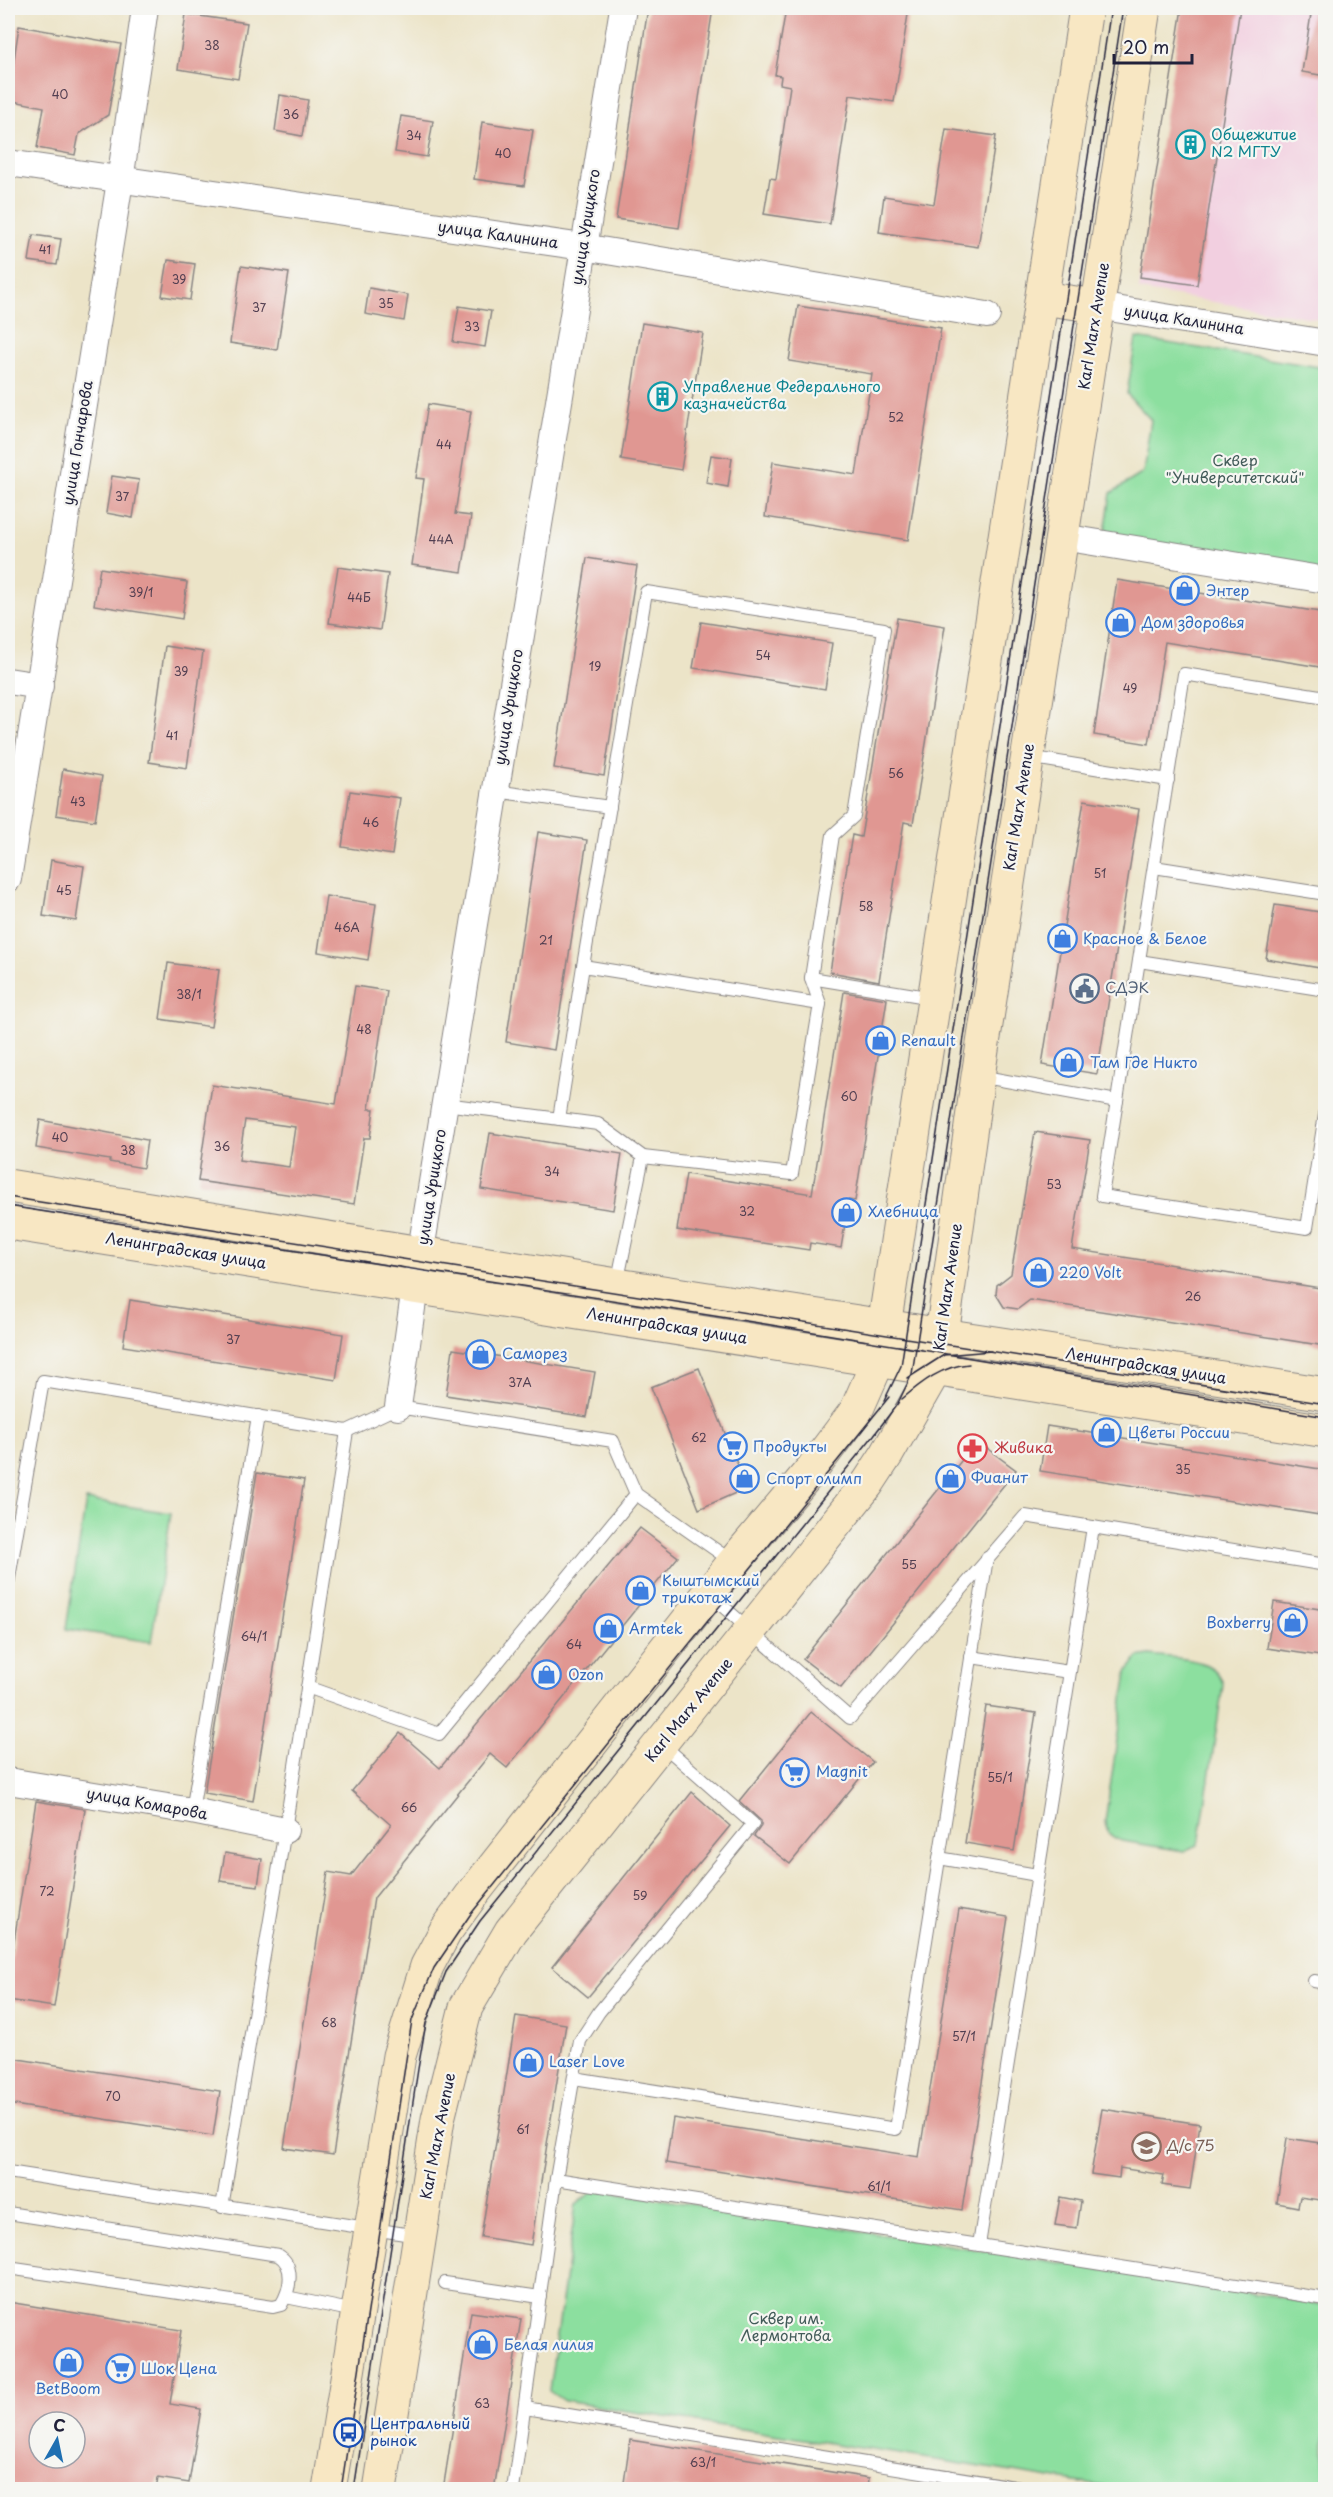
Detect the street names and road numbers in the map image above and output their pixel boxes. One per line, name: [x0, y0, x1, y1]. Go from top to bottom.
street label: улица Урицкого: [564, 167, 605, 287]
street label: улица Калинина: [437, 214, 560, 253]
street label: Karl Marx Avenue: [1071, 261, 1114, 391]
street label: улица Калинина: [1123, 298, 1246, 339]
street label: улица Гончарова: [55, 378, 98, 507]
street label: улица Урицкого: [487, 647, 528, 767]
street label: Karl Marx Avenue: [996, 742, 1039, 872]
street label: улица Урицкого: [410, 1127, 451, 1247]
street label: Karl Marx Avenue: [926, 1222, 967, 1352]
street label: Ленинградская улица: [104, 1225, 269, 1274]
street label: Ленинградская улица: [585, 1300, 750, 1349]
street label: Ленинградская улица: [1064, 1340, 1229, 1389]
street label: Karl Marx Avenue: [639, 1652, 737, 1766]
street label: улица Комарова: [85, 1781, 210, 1825]
street label: Karl Marx Avenue: [413, 2071, 460, 2201]

